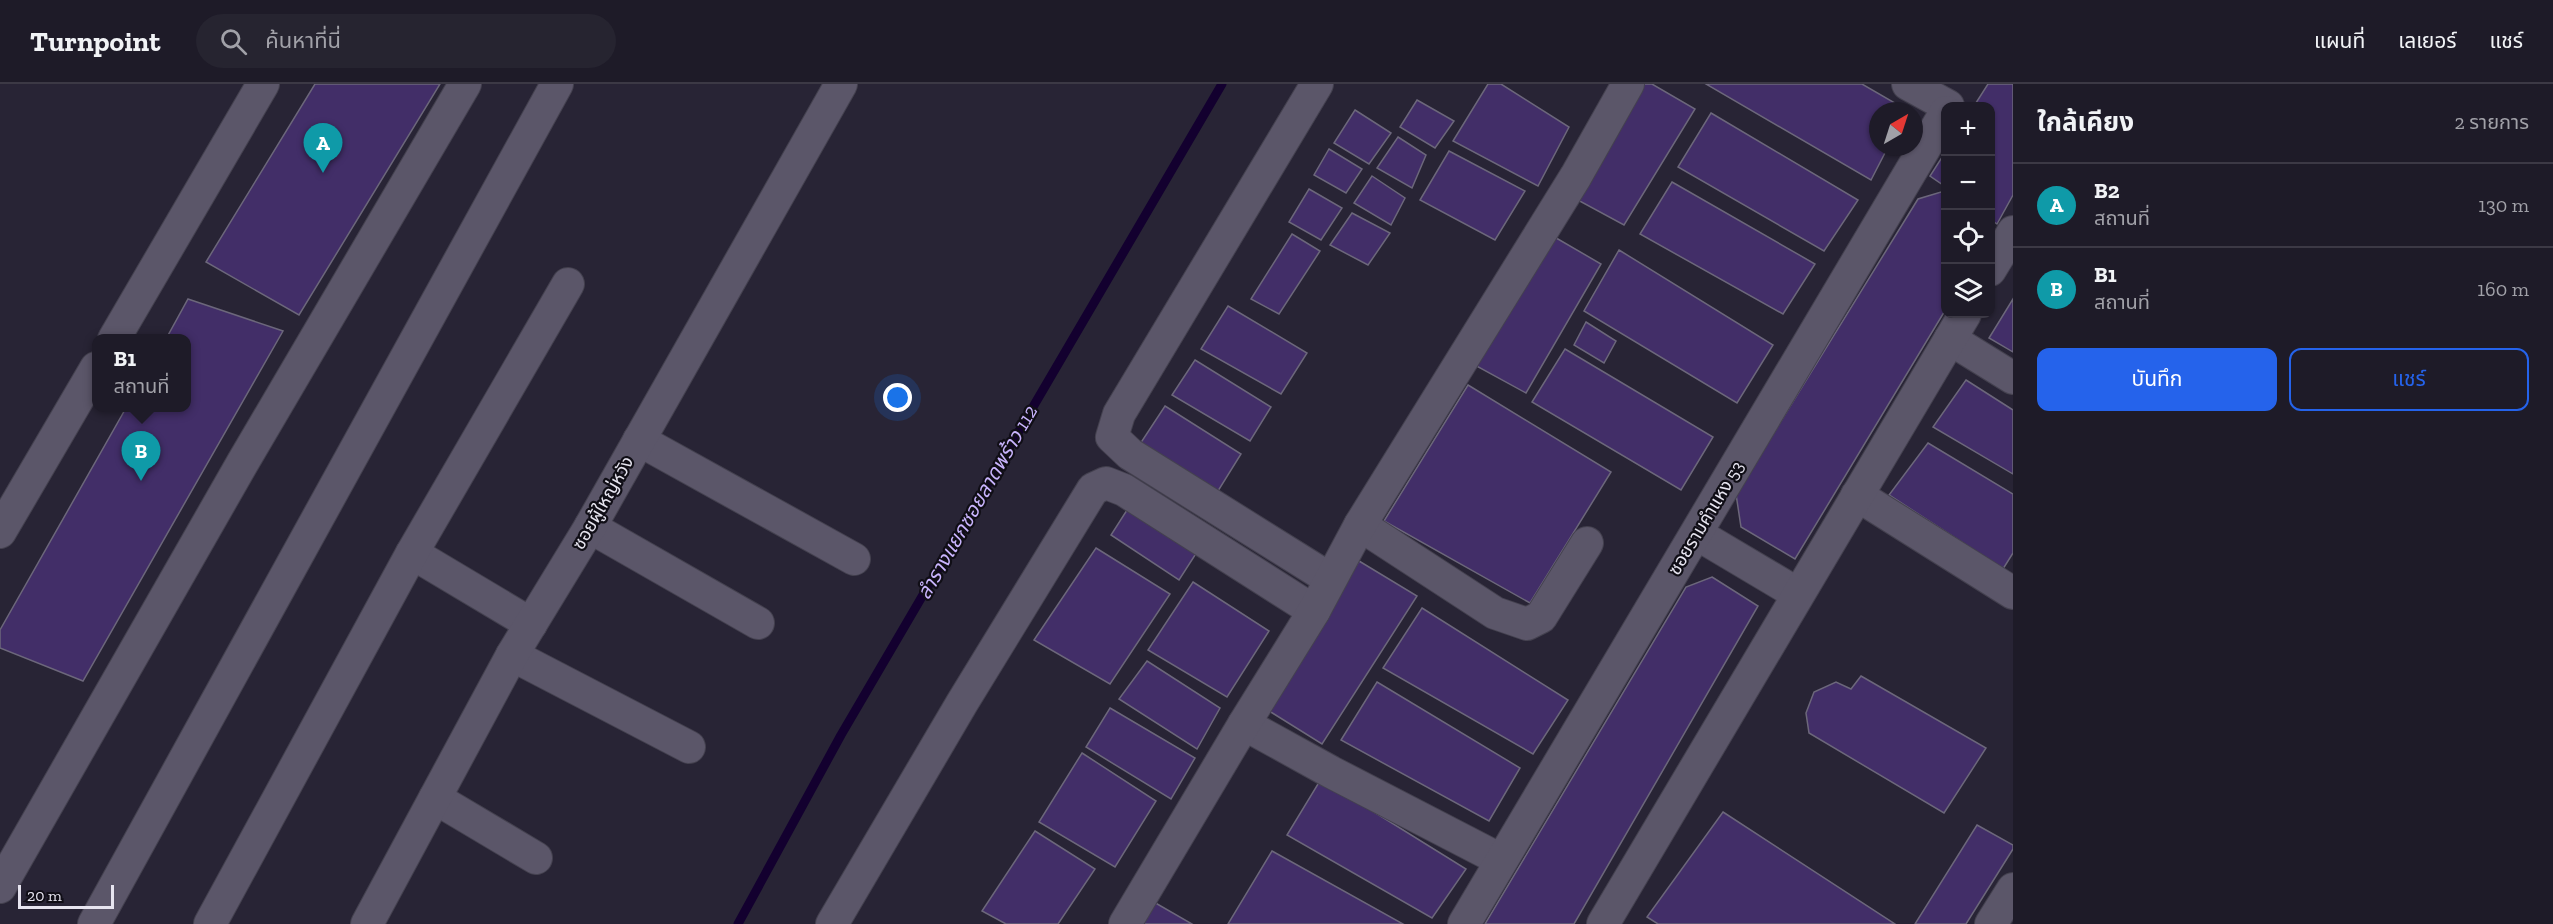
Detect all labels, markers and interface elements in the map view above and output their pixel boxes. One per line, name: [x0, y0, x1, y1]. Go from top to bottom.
search box: [196, 14, 616, 68]
text: Turnpoint: [30, 25, 160, 58]
icon: search: [217, 25, 250, 58]
text: ค้นหาที่นี่: [265, 27, 341, 54]
text: แผนที่: [2314, 28, 2365, 53]
text: เลเยอร์: [2398, 28, 2457, 53]
text: แชร์: [2490, 28, 2523, 53]
north arrow: [1869, 102, 1923, 156]
map controls: [1941, 102, 1995, 318]
button: +: [1941, 102, 1995, 156]
text: ใกล้เคียง: [2037, 106, 2134, 138]
text: 2 รายการ: [2455, 110, 2529, 134]
pin: A: [304, 124, 342, 173]
button: −: [1941, 156, 1995, 210]
text: B2: [2094, 177, 2120, 204]
text: A: [2050, 193, 2063, 217]
text: 130 m: [2478, 193, 2529, 217]
text: สถานที่: [2094, 206, 2150, 230]
button: locate: [1941, 210, 1995, 264]
text: B1: [2094, 261, 2117, 288]
button: layers: [1941, 264, 1995, 318]
text: B: [2050, 277, 2063, 301]
text: 160 m: [2477, 277, 2529, 301]
text: สถานที่: [2094, 290, 2150, 314]
popup: [92, 334, 191, 412]
text: B1: [113, 345, 136, 372]
button: บันทึก: [2037, 348, 2277, 411]
button: แชร์: [2289, 348, 2529, 411]
text: สถานที่: [113, 374, 170, 398]
your location: [883, 383, 912, 412]
water label: ลำรางแยกซอยลาดพร้าว 112: [912, 401, 1042, 603]
pin: B: [122, 432, 160, 481]
street label: ซอยผู้ใหญ่หวัง: [567, 453, 639, 554]
street label: ซอยรามคำแหง 53: [1663, 457, 1749, 579]
scale bar: [18, 882, 114, 910]
text: 20 m: [27, 886, 62, 905]

